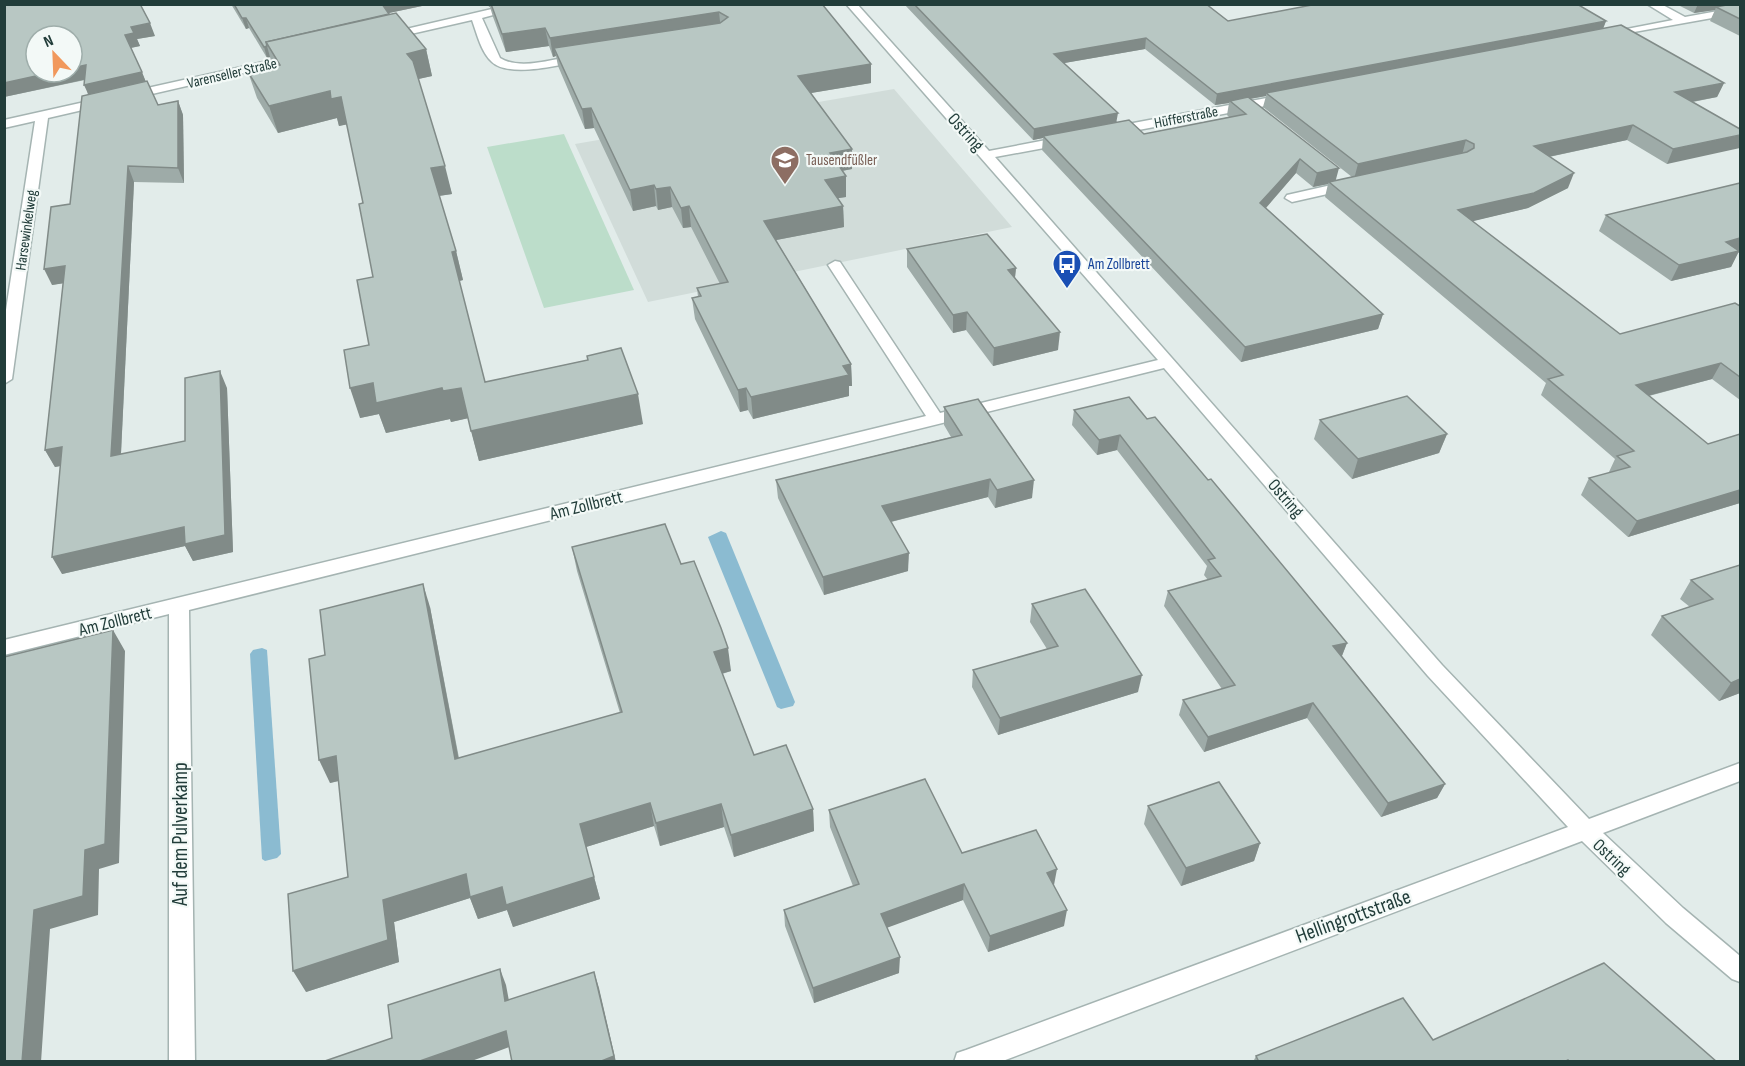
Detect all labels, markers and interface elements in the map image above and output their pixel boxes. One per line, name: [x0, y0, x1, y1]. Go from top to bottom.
north arrow: [24, 24, 84, 84]
text: N: [41, 31, 56, 52]
street label: Varenseller Straße: [185, 54, 279, 93]
street label: Hüfferstraße: [1153, 102, 1220, 133]
street label: Ostring: [943, 109, 988, 156]
school or university icon: Tausendfüßler: [769, 144, 801, 186]
place label: Tausendfüßler: [806, 151, 878, 170]
street label: Harsewinkelweg: [11, 189, 42, 272]
bus stop icon: Am Zollbrett: [1051, 248, 1083, 290]
place label: Am Zollbrett: [1087, 255, 1150, 274]
street label: Ostring: [1263, 475, 1308, 522]
street label: Am Zollbrett: [547, 486, 625, 525]
street label: Am Zollbrett: [76, 602, 154, 641]
street label: Auf dem Pulverkamp: [168, 762, 193, 907]
street label: Ostring: [1588, 835, 1635, 880]
street label: Hellingrottstraße: [1292, 884, 1414, 949]

